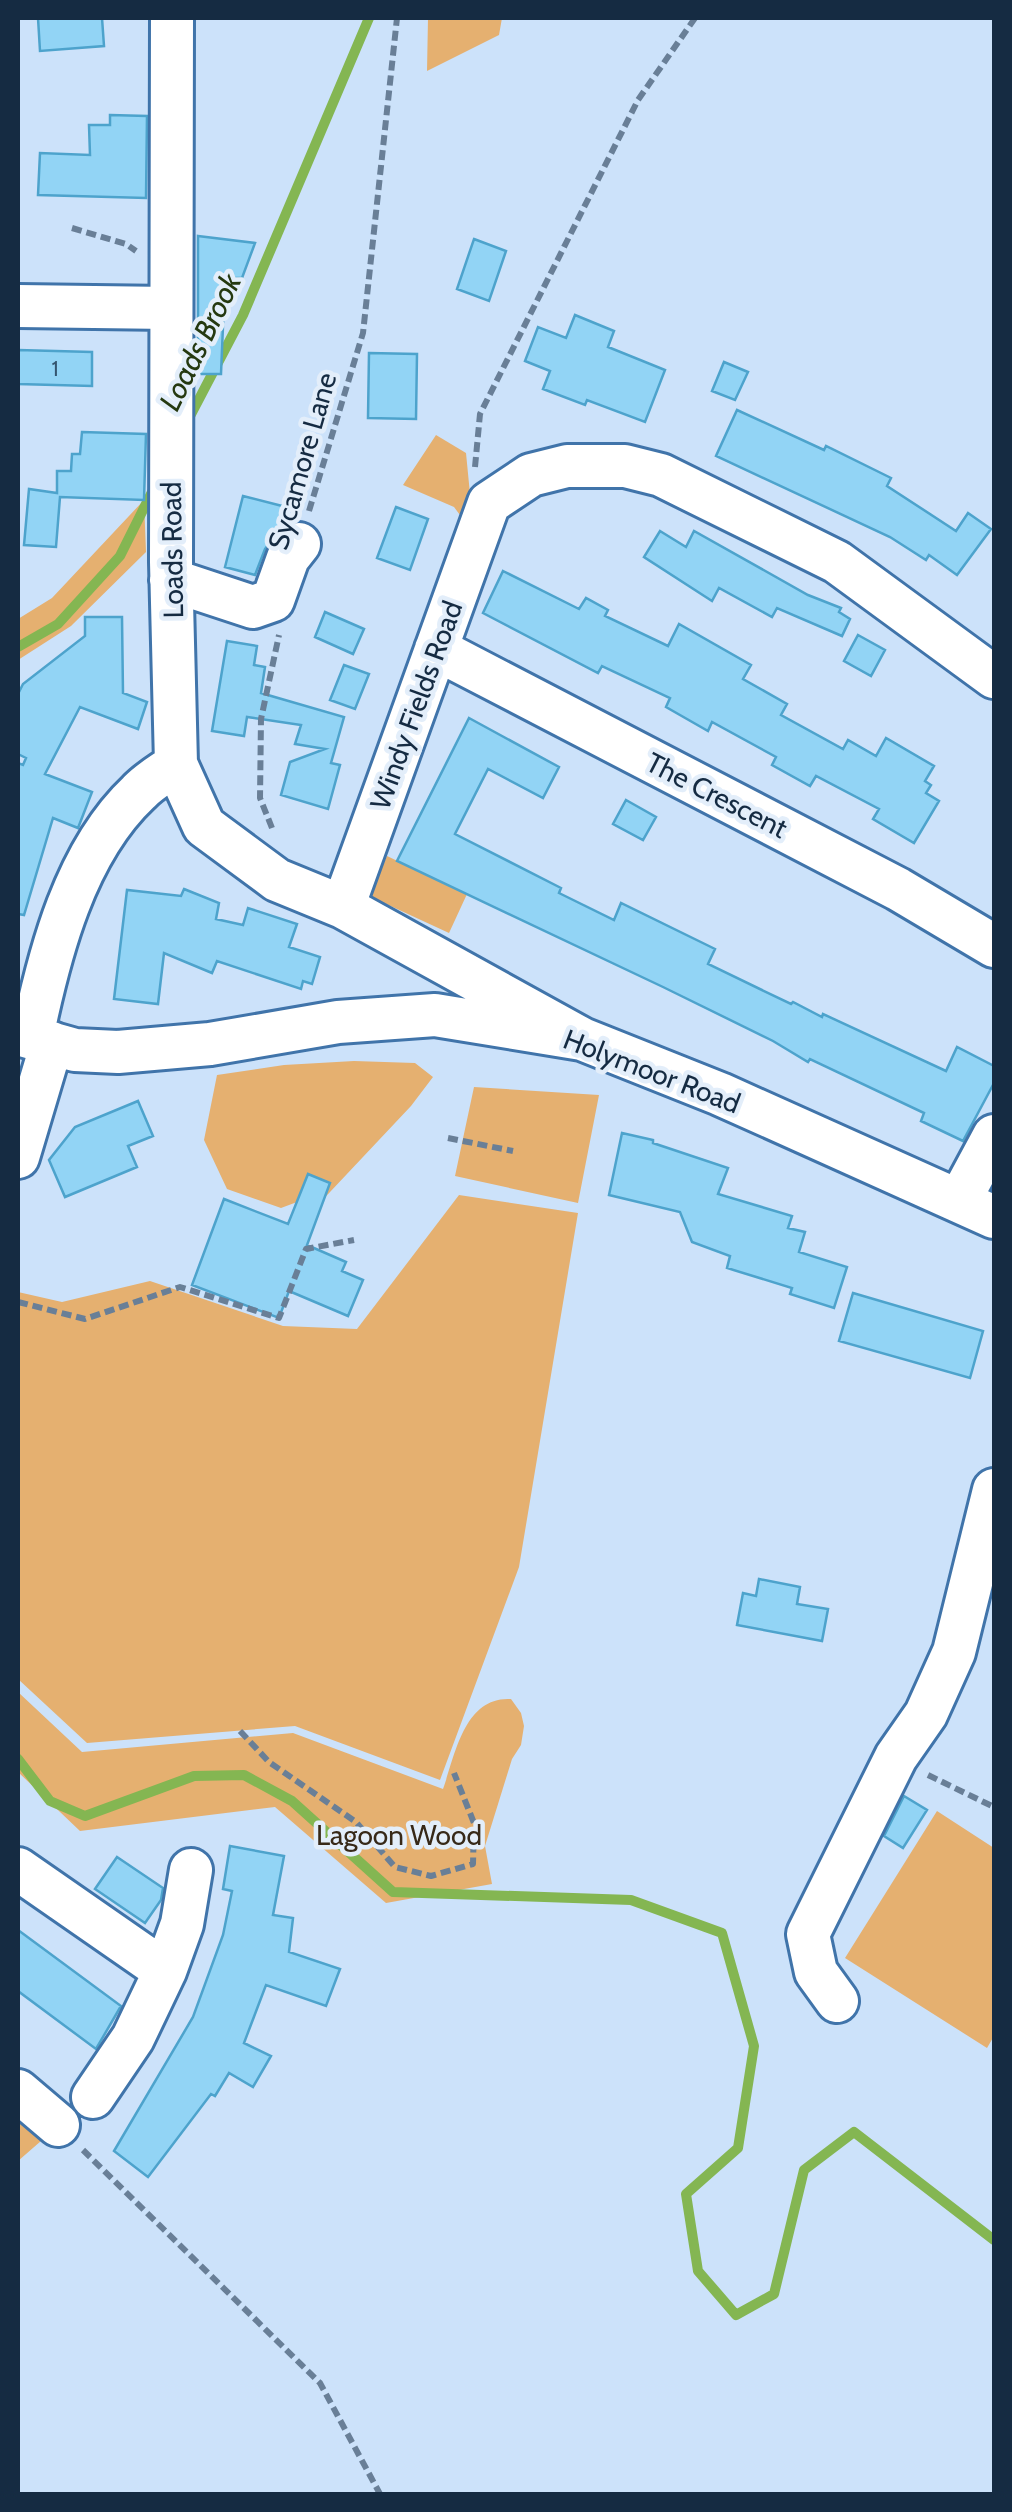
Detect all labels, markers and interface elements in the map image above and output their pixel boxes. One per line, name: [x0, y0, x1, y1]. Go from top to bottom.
water label: Loads Brook: [151, 266, 250, 417]
house number: 1: [51, 355, 59, 382]
street label: Sycamore Lane: [261, 369, 343, 553]
street label: Loads Road: [154, 481, 190, 619]
street label: Windy Fields Road: [363, 596, 469, 814]
street label: The Crescent: [641, 745, 793, 845]
street label: Holymoor Road: [559, 1022, 745, 1120]
park label: Lagoon Wood: [316, 1818, 482, 1852]

